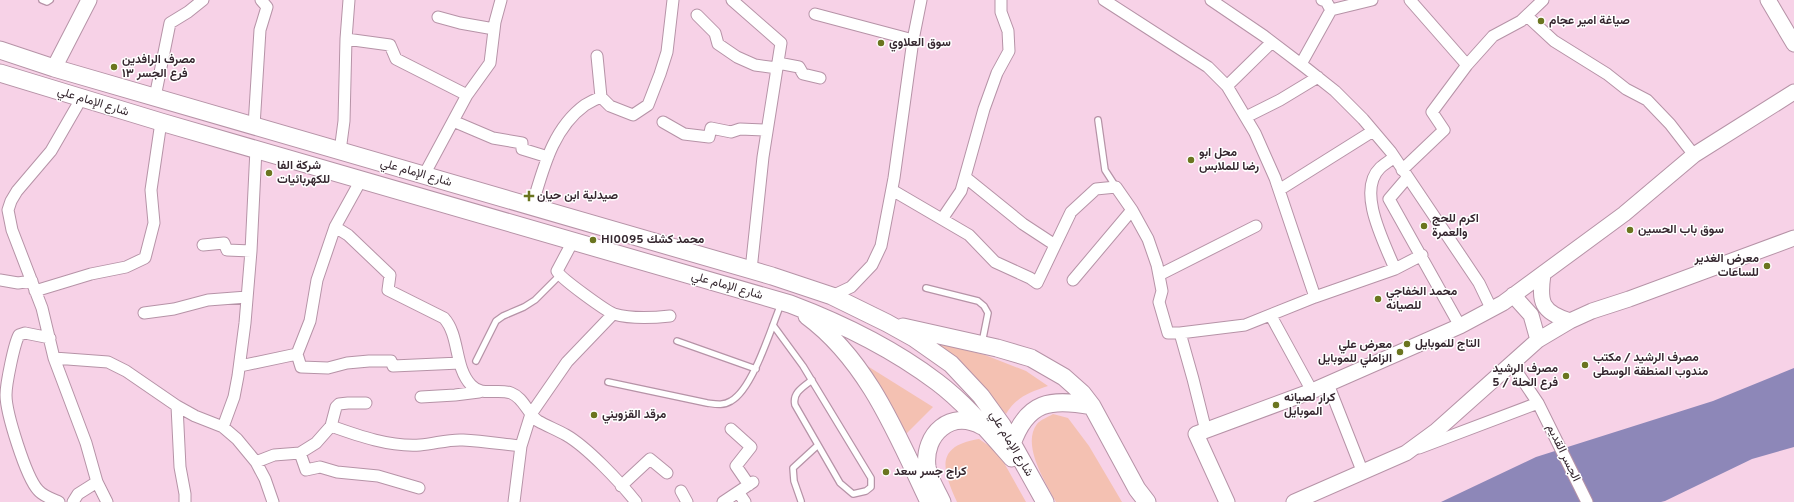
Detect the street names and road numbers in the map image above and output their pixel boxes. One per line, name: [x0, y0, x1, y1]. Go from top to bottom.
street label: شارع الإمام علي: [55, 84, 131, 121]
street label: شارع الإمام علي: [378, 155, 454, 192]
street label: شارع الإمام علي: [689, 268, 765, 305]
street label: شارع الإمام علي: [984, 408, 1037, 480]
street label: الجسر القديم: [1542, 422, 1584, 484]

